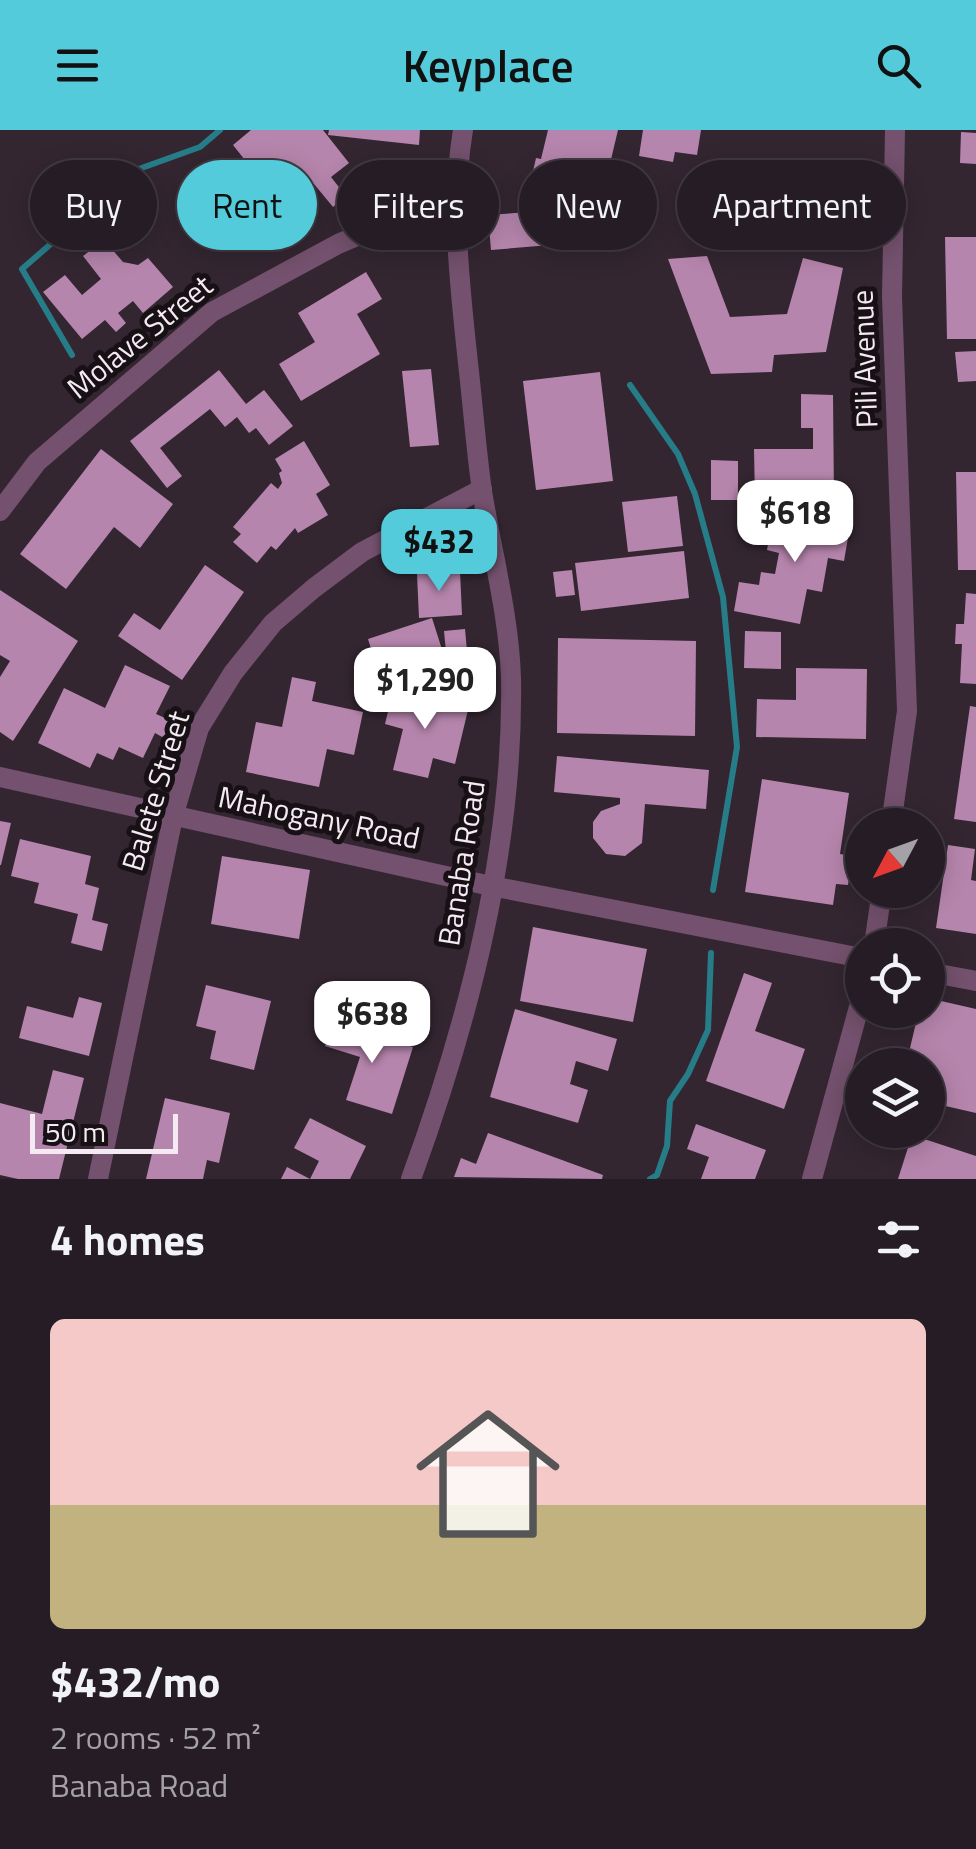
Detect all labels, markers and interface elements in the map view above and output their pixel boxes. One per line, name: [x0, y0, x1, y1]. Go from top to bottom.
text: Keyplace: [402, 31, 574, 99]
icon: menu: [50, 38, 105, 93]
icon: search: [871, 38, 926, 93]
chip: Buy: [30, 160, 157, 250]
chip: Rent: [177, 160, 317, 250]
chip: Filters: [337, 160, 499, 250]
chip: New: [519, 160, 657, 250]
chip: Apartment: [677, 160, 906, 250]
street label: Molave Street: [57, 263, 223, 409]
street label: Pili Avenue: [839, 289, 889, 429]
pin: $618: [736, 480, 854, 565]
text: $618: [759, 488, 831, 536]
pin: $432: [380, 509, 498, 594]
text: $432: [403, 517, 475, 565]
pin: $1,290: [344, 647, 506, 732]
text: $1,290: [376, 655, 474, 703]
street label: Balete Street: [109, 705, 201, 876]
street label: Mahogany Road: [214, 773, 424, 861]
street label: Banaba Road: [425, 777, 497, 949]
north arrow: [845, 808, 945, 908]
map controls: [845, 808, 945, 1148]
button: locate: [845, 928, 945, 1028]
pin: $638: [313, 981, 431, 1066]
text: $638: [336, 989, 408, 1037]
button: layers: [845, 1048, 945, 1148]
scale bar: [30, 1109, 178, 1154]
text: 50 m: [45, 1110, 106, 1153]
text: 4 homes: [50, 1207, 205, 1271]
icon: filters: [871, 1212, 926, 1267]
icon: home: [398, 1384, 578, 1564]
text: $432/mo: [50, 1649, 220, 1713]
text: 2 rooms · 52 m²: [50, 1713, 261, 1761]
text: Banaba Road: [50, 1761, 228, 1809]

